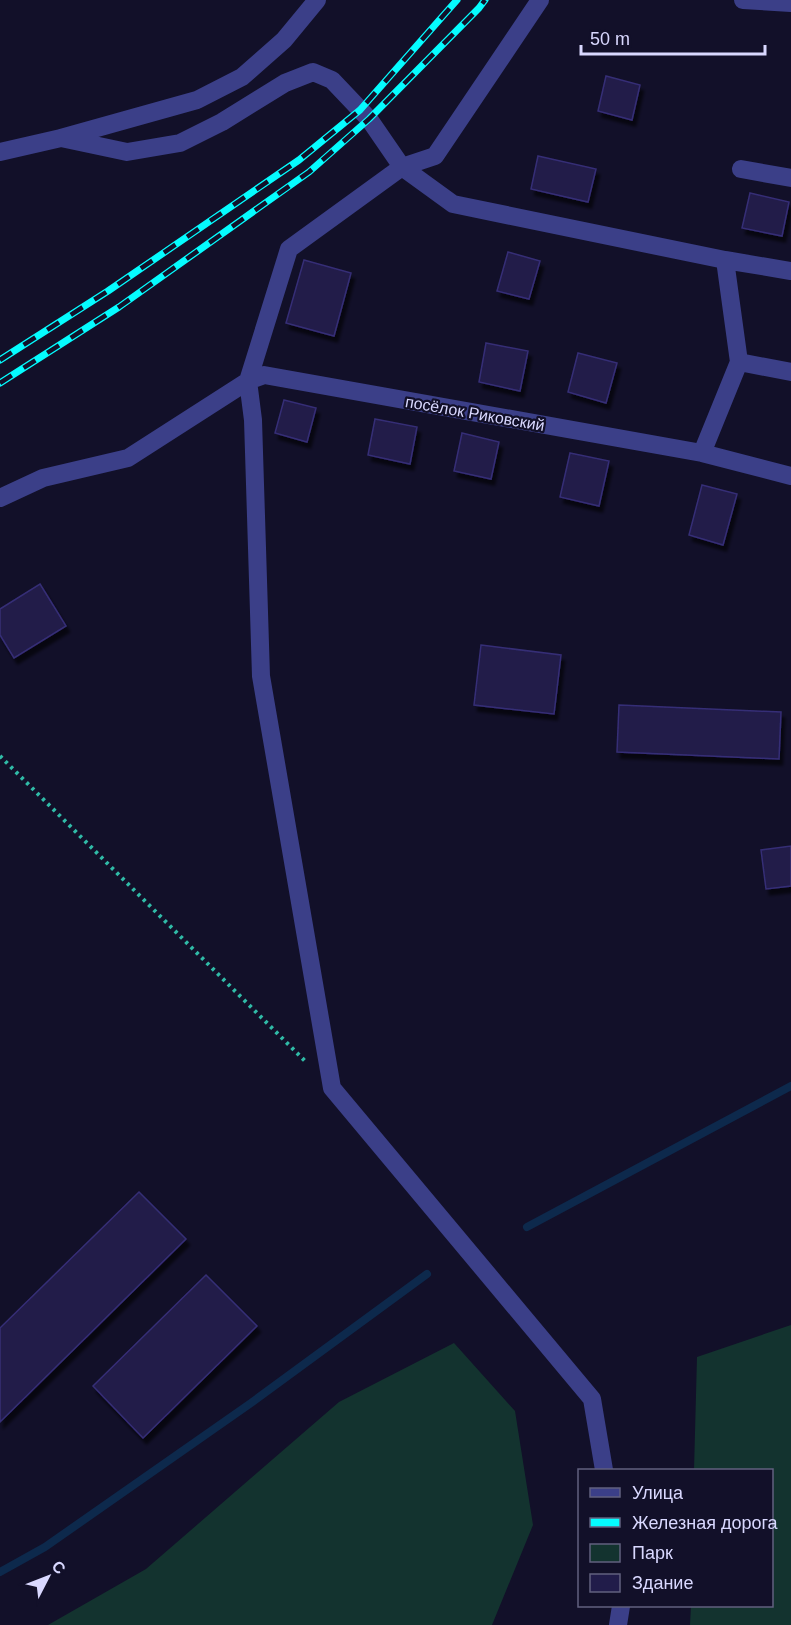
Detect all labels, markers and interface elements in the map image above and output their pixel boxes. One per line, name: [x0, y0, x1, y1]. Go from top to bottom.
scale bar: [581, 18, 766, 56]
text: 50 m: [590, 29, 630, 49]
street label: посёлок Риковский: [404, 393, 546, 434]
legend: [578, 1469, 773, 1607]
text: Улица: [632, 1483, 684, 1503]
text: Железная дорога: [632, 1513, 779, 1533]
text: Парк: [632, 1543, 673, 1563]
north arrow: [18, 1547, 78, 1607]
text: С: [49, 1557, 69, 1578]
text: Здание: [632, 1573, 693, 1593]

